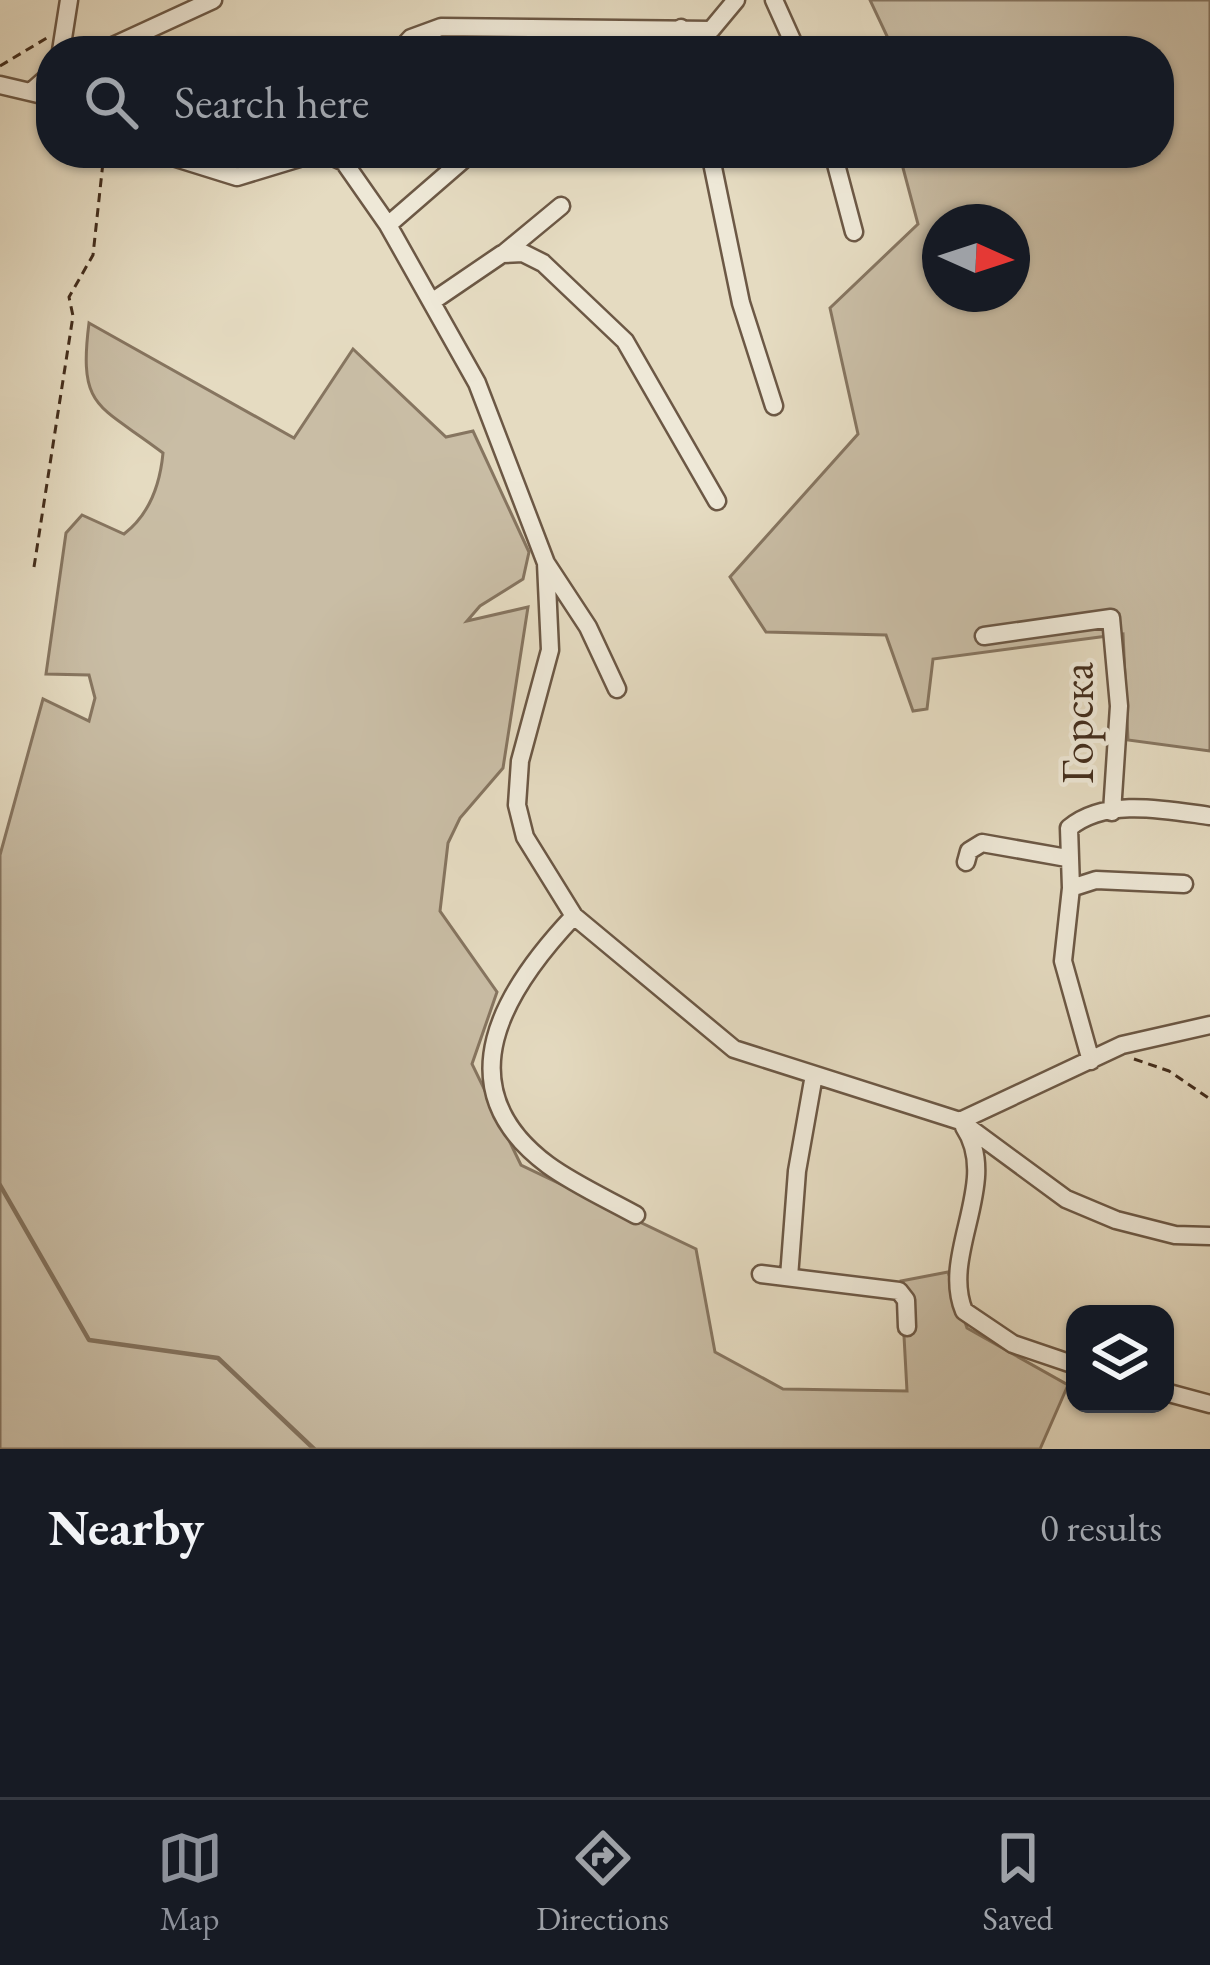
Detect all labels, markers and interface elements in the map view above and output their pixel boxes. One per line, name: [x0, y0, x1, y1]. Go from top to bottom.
search box: [36, 36, 1174, 168]
icon: search: [78, 69, 144, 135]
text: Search here: [174, 73, 369, 131]
north arrow: [922, 204, 1030, 312]
street label: Горска: [1048, 662, 1106, 784]
map controls: [1066, 1305, 1174, 1413]
button: layers: [1066, 1305, 1174, 1413]
text: Nearby: [48, 1494, 204, 1560]
text: 0 results: [1040, 1502, 1162, 1553]
tab: Map: [157, 1825, 223, 1940]
tab: Directions: [536, 1825, 669, 1940]
tab: Saved: [983, 1825, 1053, 1940]

